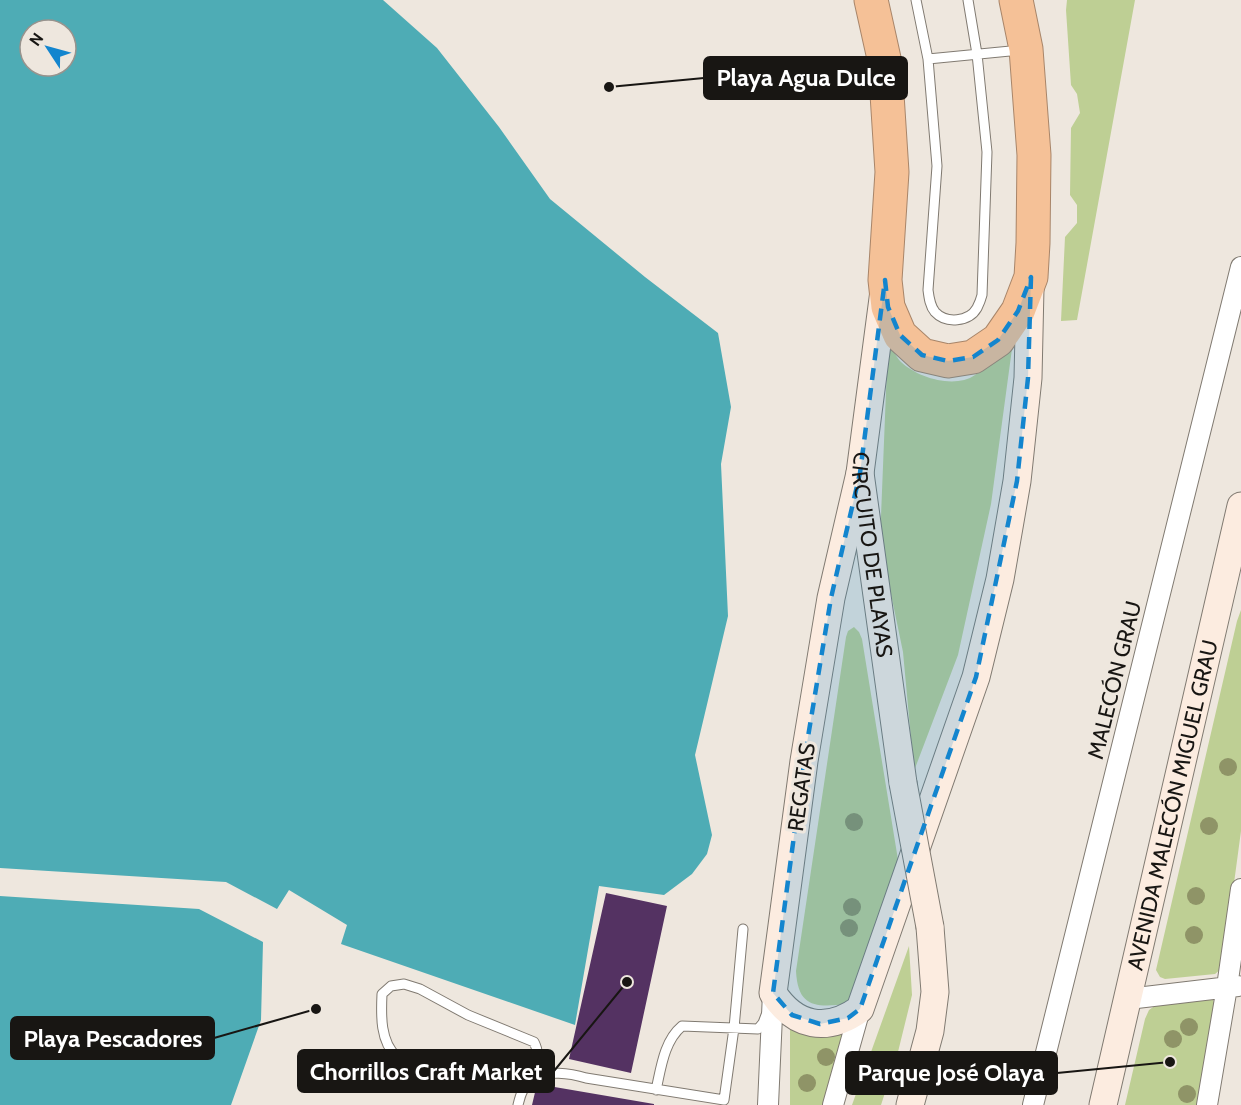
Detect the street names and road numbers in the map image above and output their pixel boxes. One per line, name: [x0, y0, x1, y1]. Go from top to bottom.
street label: CIRCUITO DE PLAYAS: [846, 450, 898, 659]
street label: MALECÓN GRAU: [1082, 598, 1147, 762]
street label: AVENIDA MALECÓN MIGUEL GRAU: [1122, 637, 1224, 973]
street label: REGATAS: [782, 741, 821, 833]

